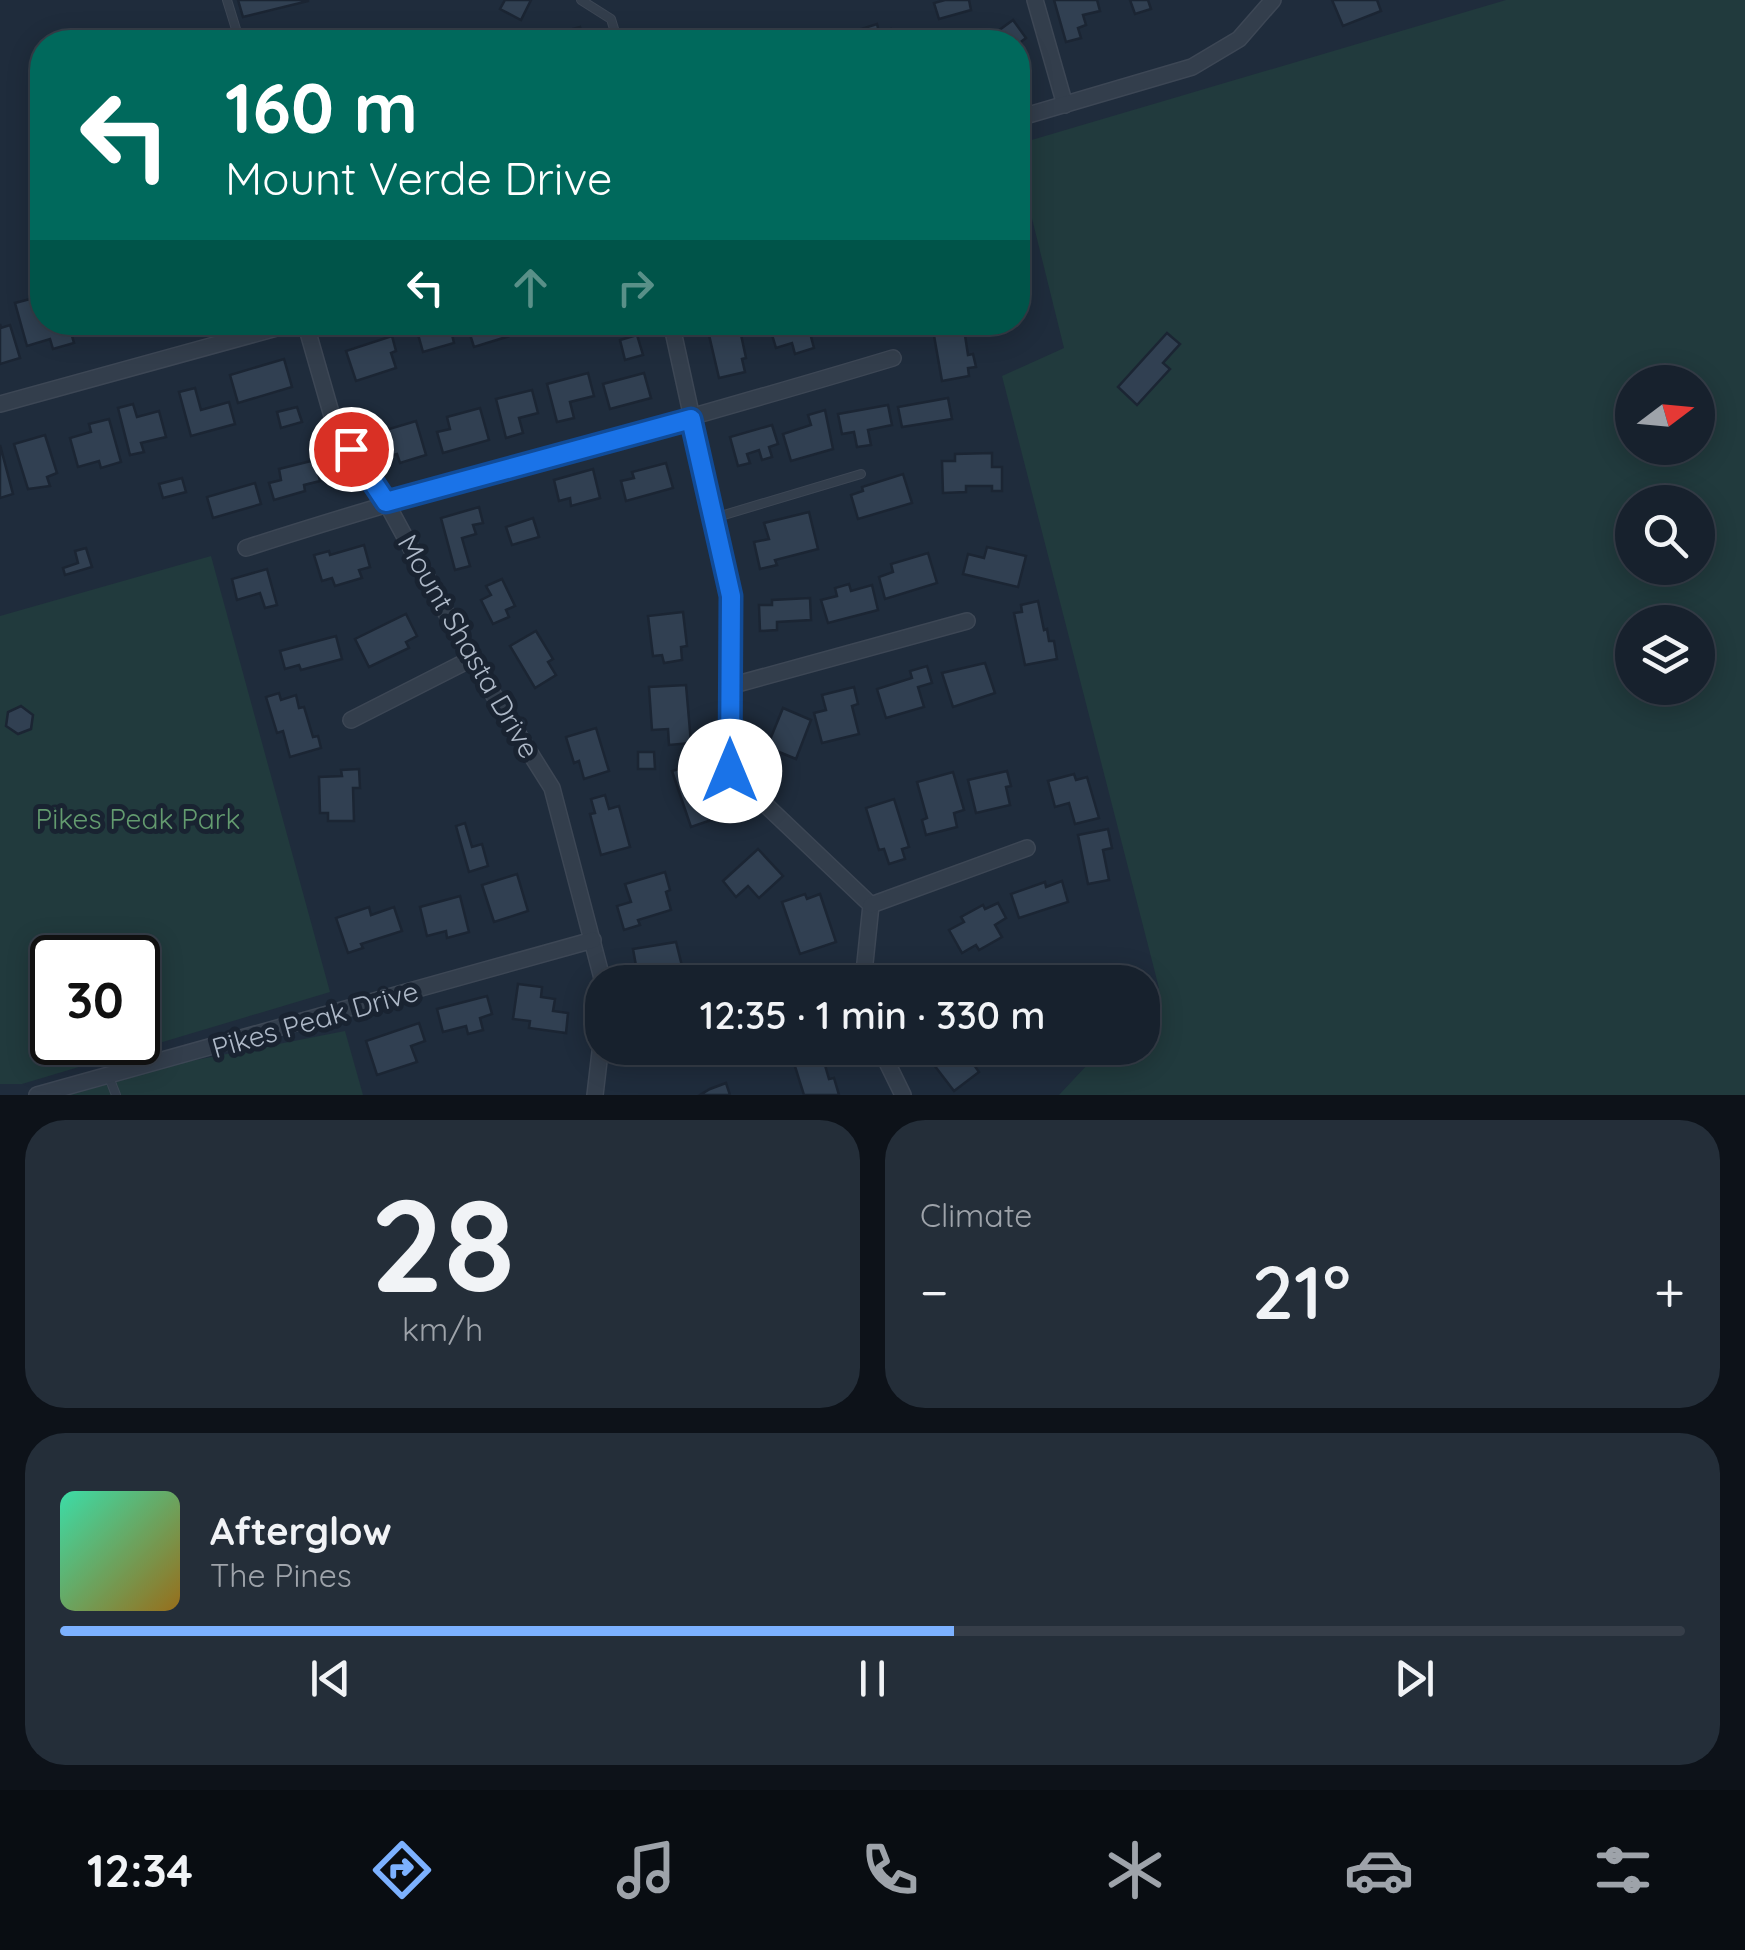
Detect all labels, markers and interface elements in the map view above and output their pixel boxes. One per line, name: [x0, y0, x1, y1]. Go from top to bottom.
text: 160 m: [225, 63, 418, 151]
icon: left: [60, 70, 190, 200]
text: Mount Verde Drive: [225, 150, 613, 206]
icon: left: [398, 260, 453, 315]
icon: ahead: [503, 260, 558, 315]
icon: right: [608, 260, 663, 315]
north arrow: [1615, 365, 1715, 465]
map controls: [1615, 365, 1715, 705]
pin: [309, 407, 394, 492]
icon: arrive: [324, 422, 379, 477]
button: search: [1615, 485, 1715, 585]
street label: Mount Shasta Drive: [391, 528, 547, 764]
button: layers: [1615, 605, 1715, 705]
position arrow: [678, 719, 782, 823]
park label: Pikes Peak Park: [36, 801, 240, 836]
speed limit sign: 30: [30, 935, 160, 1065]
street label: Pikes Peak Drive: [208, 973, 422, 1065]
text: 12:35 · 1 min · 330 m: [700, 991, 1045, 1039]
text: 28: [370, 1162, 515, 1325]
text: Climate: [920, 1195, 1032, 1235]
text: 21°: [1252, 1244, 1351, 1338]
text: −: [920, 1257, 949, 1326]
text: +: [1654, 1257, 1685, 1326]
text: km/h: [402, 1309, 483, 1349]
text: Afterglow: [210, 1507, 392, 1555]
text: The Pines: [210, 1555, 352, 1595]
icon: previous: [303, 1651, 358, 1706]
icon: pause: [845, 1651, 900, 1706]
icon: next: [1387, 1651, 1442, 1706]
icon: directions: [367, 1835, 437, 1905]
icon: music: [611, 1835, 681, 1905]
icon: phone: [855, 1835, 925, 1905]
icon: climate: [1100, 1835, 1170, 1905]
icon: car: [1344, 1835, 1414, 1905]
icon: filters: [1588, 1835, 1658, 1905]
text: 12:34: [87, 1842, 193, 1898]

